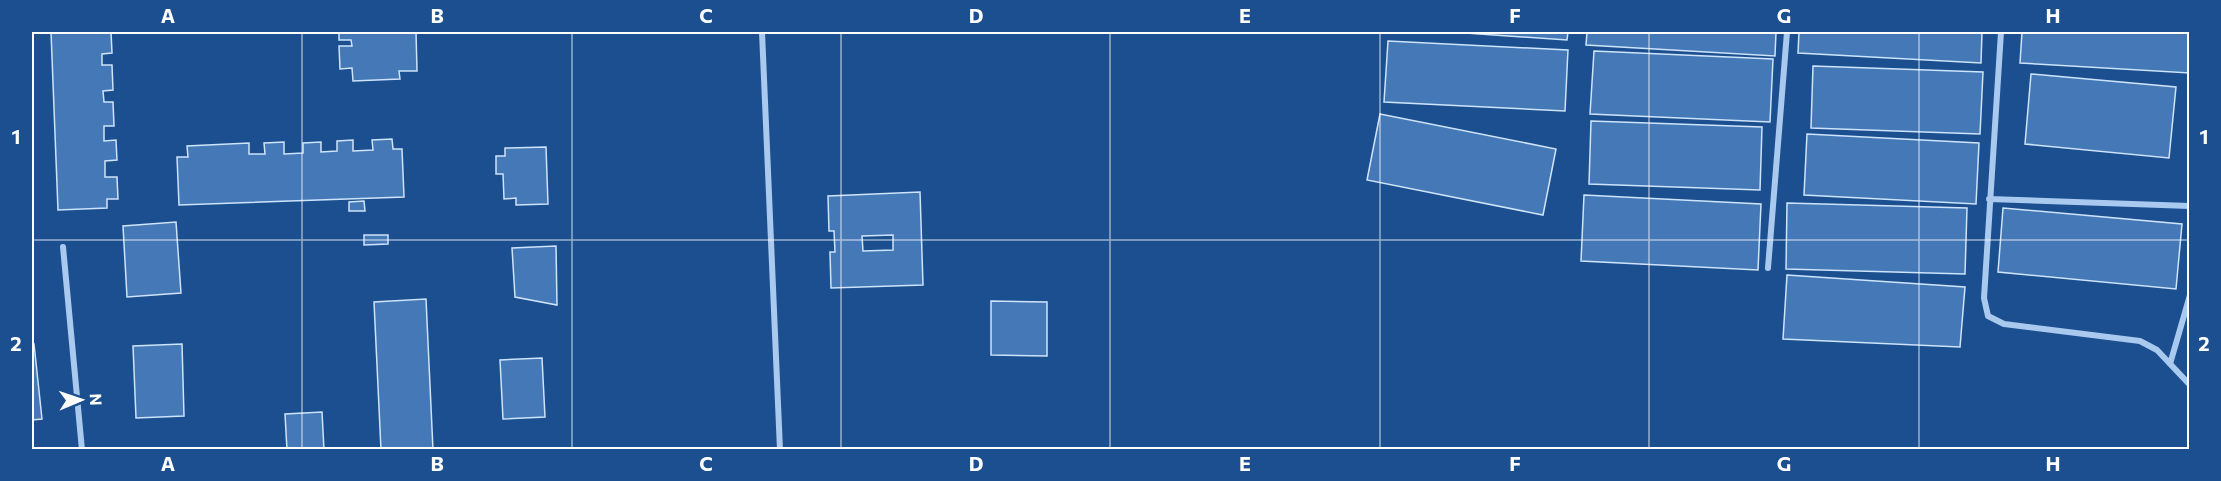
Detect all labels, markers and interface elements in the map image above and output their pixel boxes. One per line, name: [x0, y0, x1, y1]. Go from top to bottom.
text: A: [161, 3, 175, 27]
text: B: [430, 3, 444, 27]
text: C: [699, 3, 713, 27]
text: D: [969, 3, 983, 27]
text: E: [1239, 3, 1251, 27]
text: F: [1509, 3, 1521, 27]
text: G: [1777, 3, 1791, 27]
text: H: [2046, 3, 2061, 27]
text: 1: [11, 124, 21, 148]
text: 1: [2199, 124, 2209, 148]
text: 2: [10, 331, 22, 355]
text: 2: [2198, 331, 2210, 355]
north arrow: [51, 370, 111, 430]
text: N: [87, 393, 106, 406]
text: A: [161, 451, 175, 475]
text: B: [430, 451, 444, 475]
text: C: [699, 451, 713, 475]
text: D: [969, 451, 983, 475]
text: E: [1239, 451, 1251, 475]
text: F: [1509, 451, 1521, 475]
text: G: [1777, 451, 1791, 475]
text: H: [2046, 451, 2061, 475]

